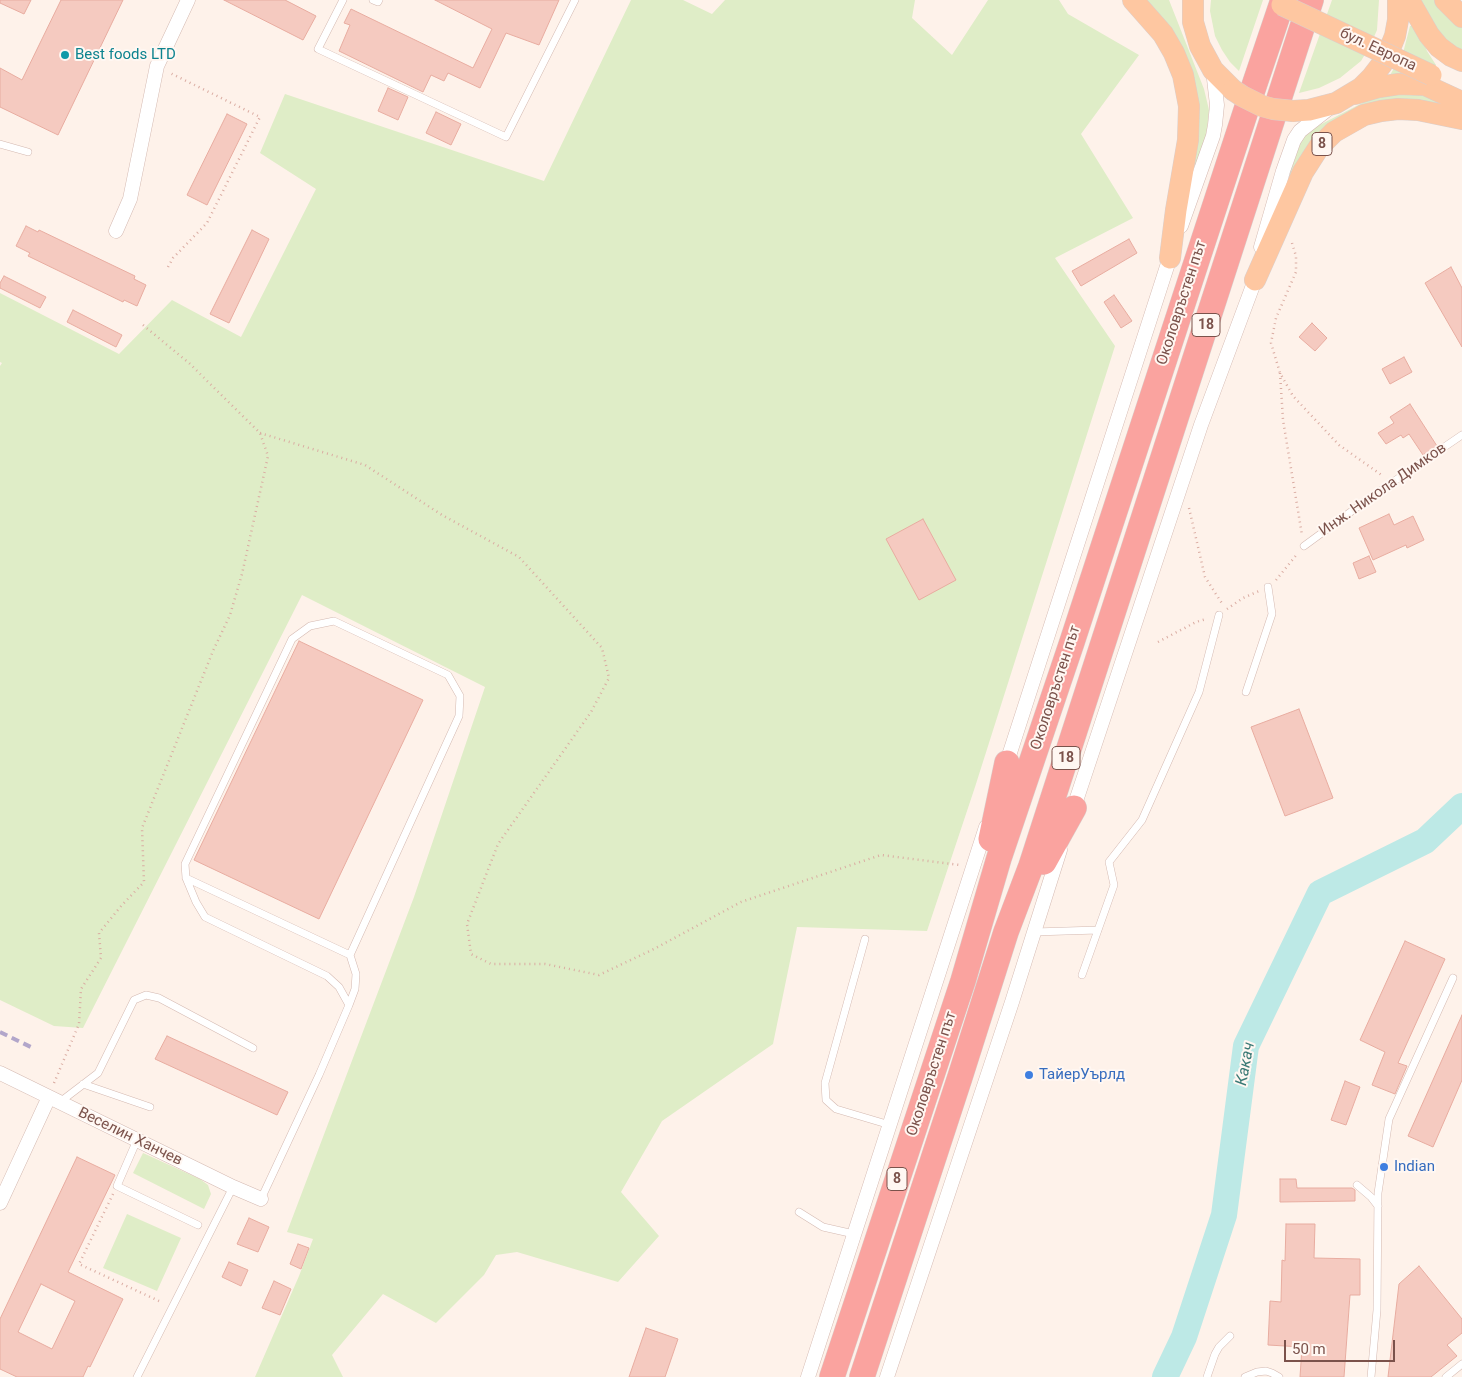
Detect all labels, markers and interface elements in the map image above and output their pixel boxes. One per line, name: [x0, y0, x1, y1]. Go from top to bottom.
street label: бул. Европа: [1337, 24, 1419, 76]
place label: Best foods LTD: [75, 46, 176, 64]
marker: Best foods LTD: [59, 49, 71, 61]
road number: 8: [1312, 132, 1332, 156]
street label: Околовръстен път: [1153, 239, 1211, 367]
road number: 18: [1192, 314, 1220, 336]
street label: Инж. Никола Димков: [1316, 439, 1450, 541]
street label: Околовръстен път: [1027, 624, 1085, 752]
road number: 18: [1052, 746, 1080, 770]
street label: Околовръстен път: [903, 1010, 961, 1138]
water label: Какач: [1232, 1041, 1260, 1087]
place label: ТайерУърлд: [1039, 1066, 1125, 1084]
marker: ТайерУърлд: [1023, 1069, 1035, 1081]
street label: Веселин Ханчев: [75, 1104, 185, 1170]
place label: Indian: [1394, 1158, 1435, 1176]
marker: Indian: [1378, 1161, 1390, 1173]
road number: 8: [887, 1168, 907, 1190]
scale bar: [1287, 1330, 1398, 1362]
text: 50 m: [1292, 1340, 1326, 1358]

